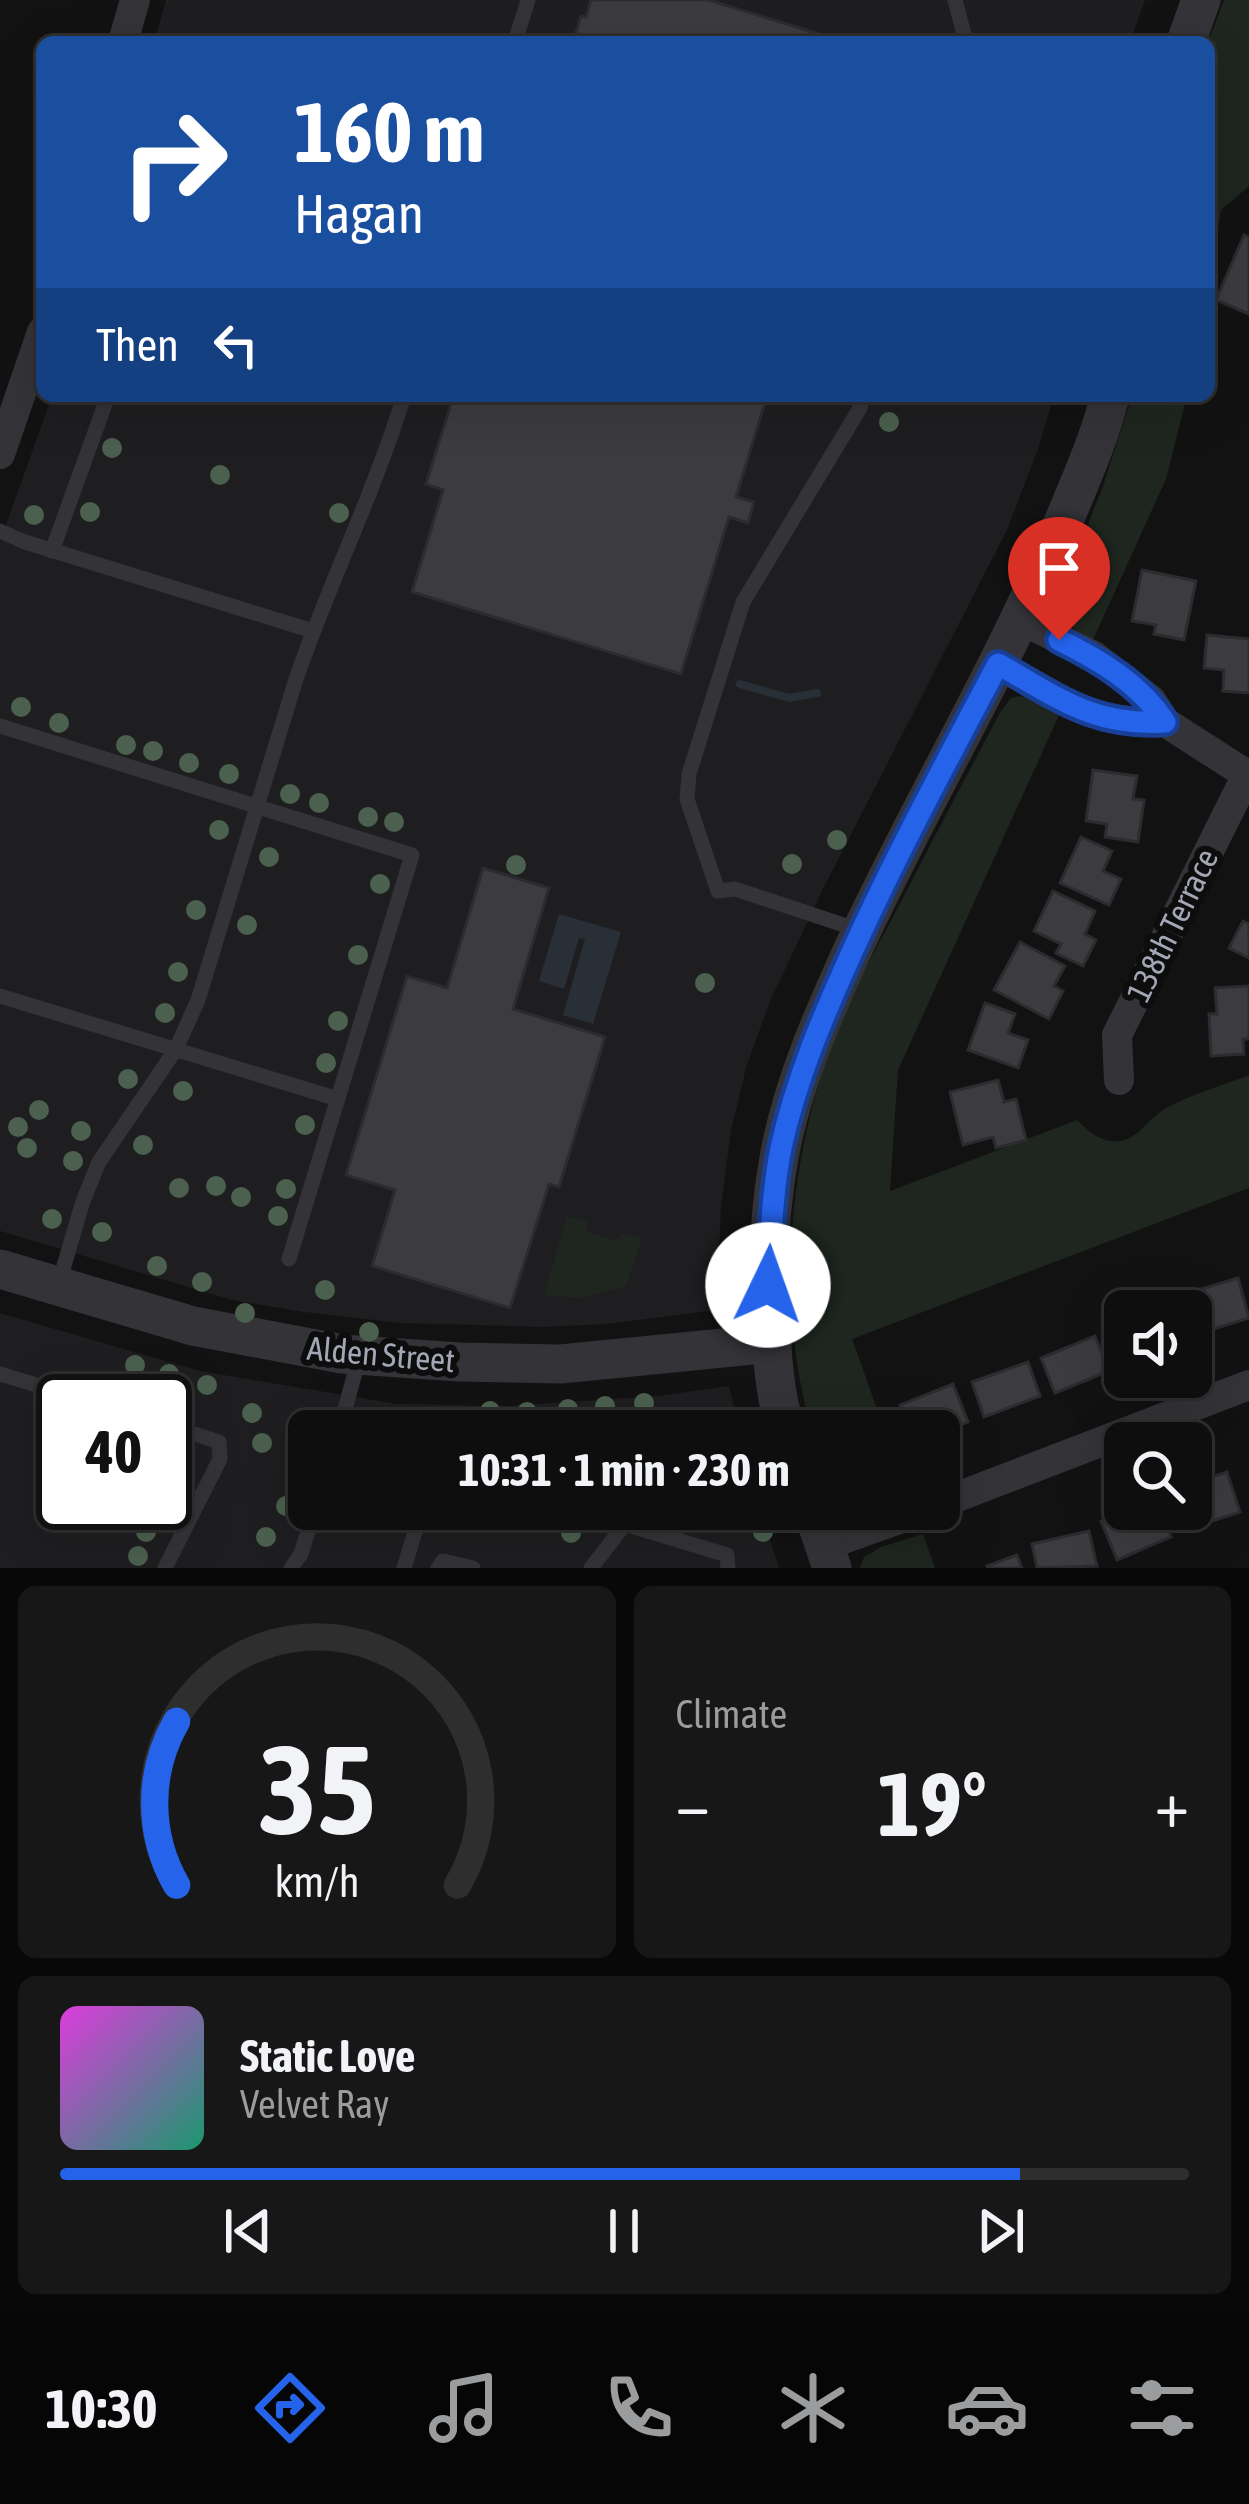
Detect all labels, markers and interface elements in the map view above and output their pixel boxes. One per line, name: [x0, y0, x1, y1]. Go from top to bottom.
icon: right: [96, 84, 252, 240]
text: 160 m: [294, 84, 484, 180]
text: Hagan: [294, 183, 424, 244]
icon: left: [203, 312, 269, 378]
text: Then: [96, 319, 179, 371]
pin: [1008, 517, 1110, 640]
icon: arrive: [1026, 535, 1092, 601]
street label: 138th Terrace: [1119, 842, 1225, 1008]
position arrow: [705, 1222, 831, 1348]
map controls: [1104, 1290, 1212, 1530]
button: sound: [1104, 1290, 1212, 1398]
street label: Alden Street: [306, 1329, 456, 1379]
speed limit sign: 40: [36, 1374, 192, 1530]
button: search: [1104, 1422, 1212, 1530]
text: 10:31 · 1 min · 230 m: [458, 1444, 790, 1496]
text: Climate: [676, 1692, 787, 1736]
text: 35: [258, 1717, 375, 1860]
text: 19°: [878, 1752, 987, 1855]
text: −: [676, 1765, 710, 1841]
text: +: [1155, 1765, 1189, 1841]
text: km/h: [274, 1857, 359, 1906]
text: Static Love: [240, 2030, 416, 2082]
text: Velvet Ray: [240, 2082, 389, 2126]
icon: previous: [215, 2198, 281, 2264]
icon: pause: [591, 2198, 657, 2264]
icon: next: [968, 2198, 1034, 2264]
icon: directions: [248, 2366, 332, 2450]
icon: music: [422, 2366, 506, 2450]
icon: phone: [597, 2366, 681, 2450]
icon: climate: [771, 2366, 855, 2450]
icon: car: [945, 2366, 1029, 2450]
icon: filters: [1120, 2366, 1204, 2450]
text: 10:30: [45, 2378, 157, 2439]

